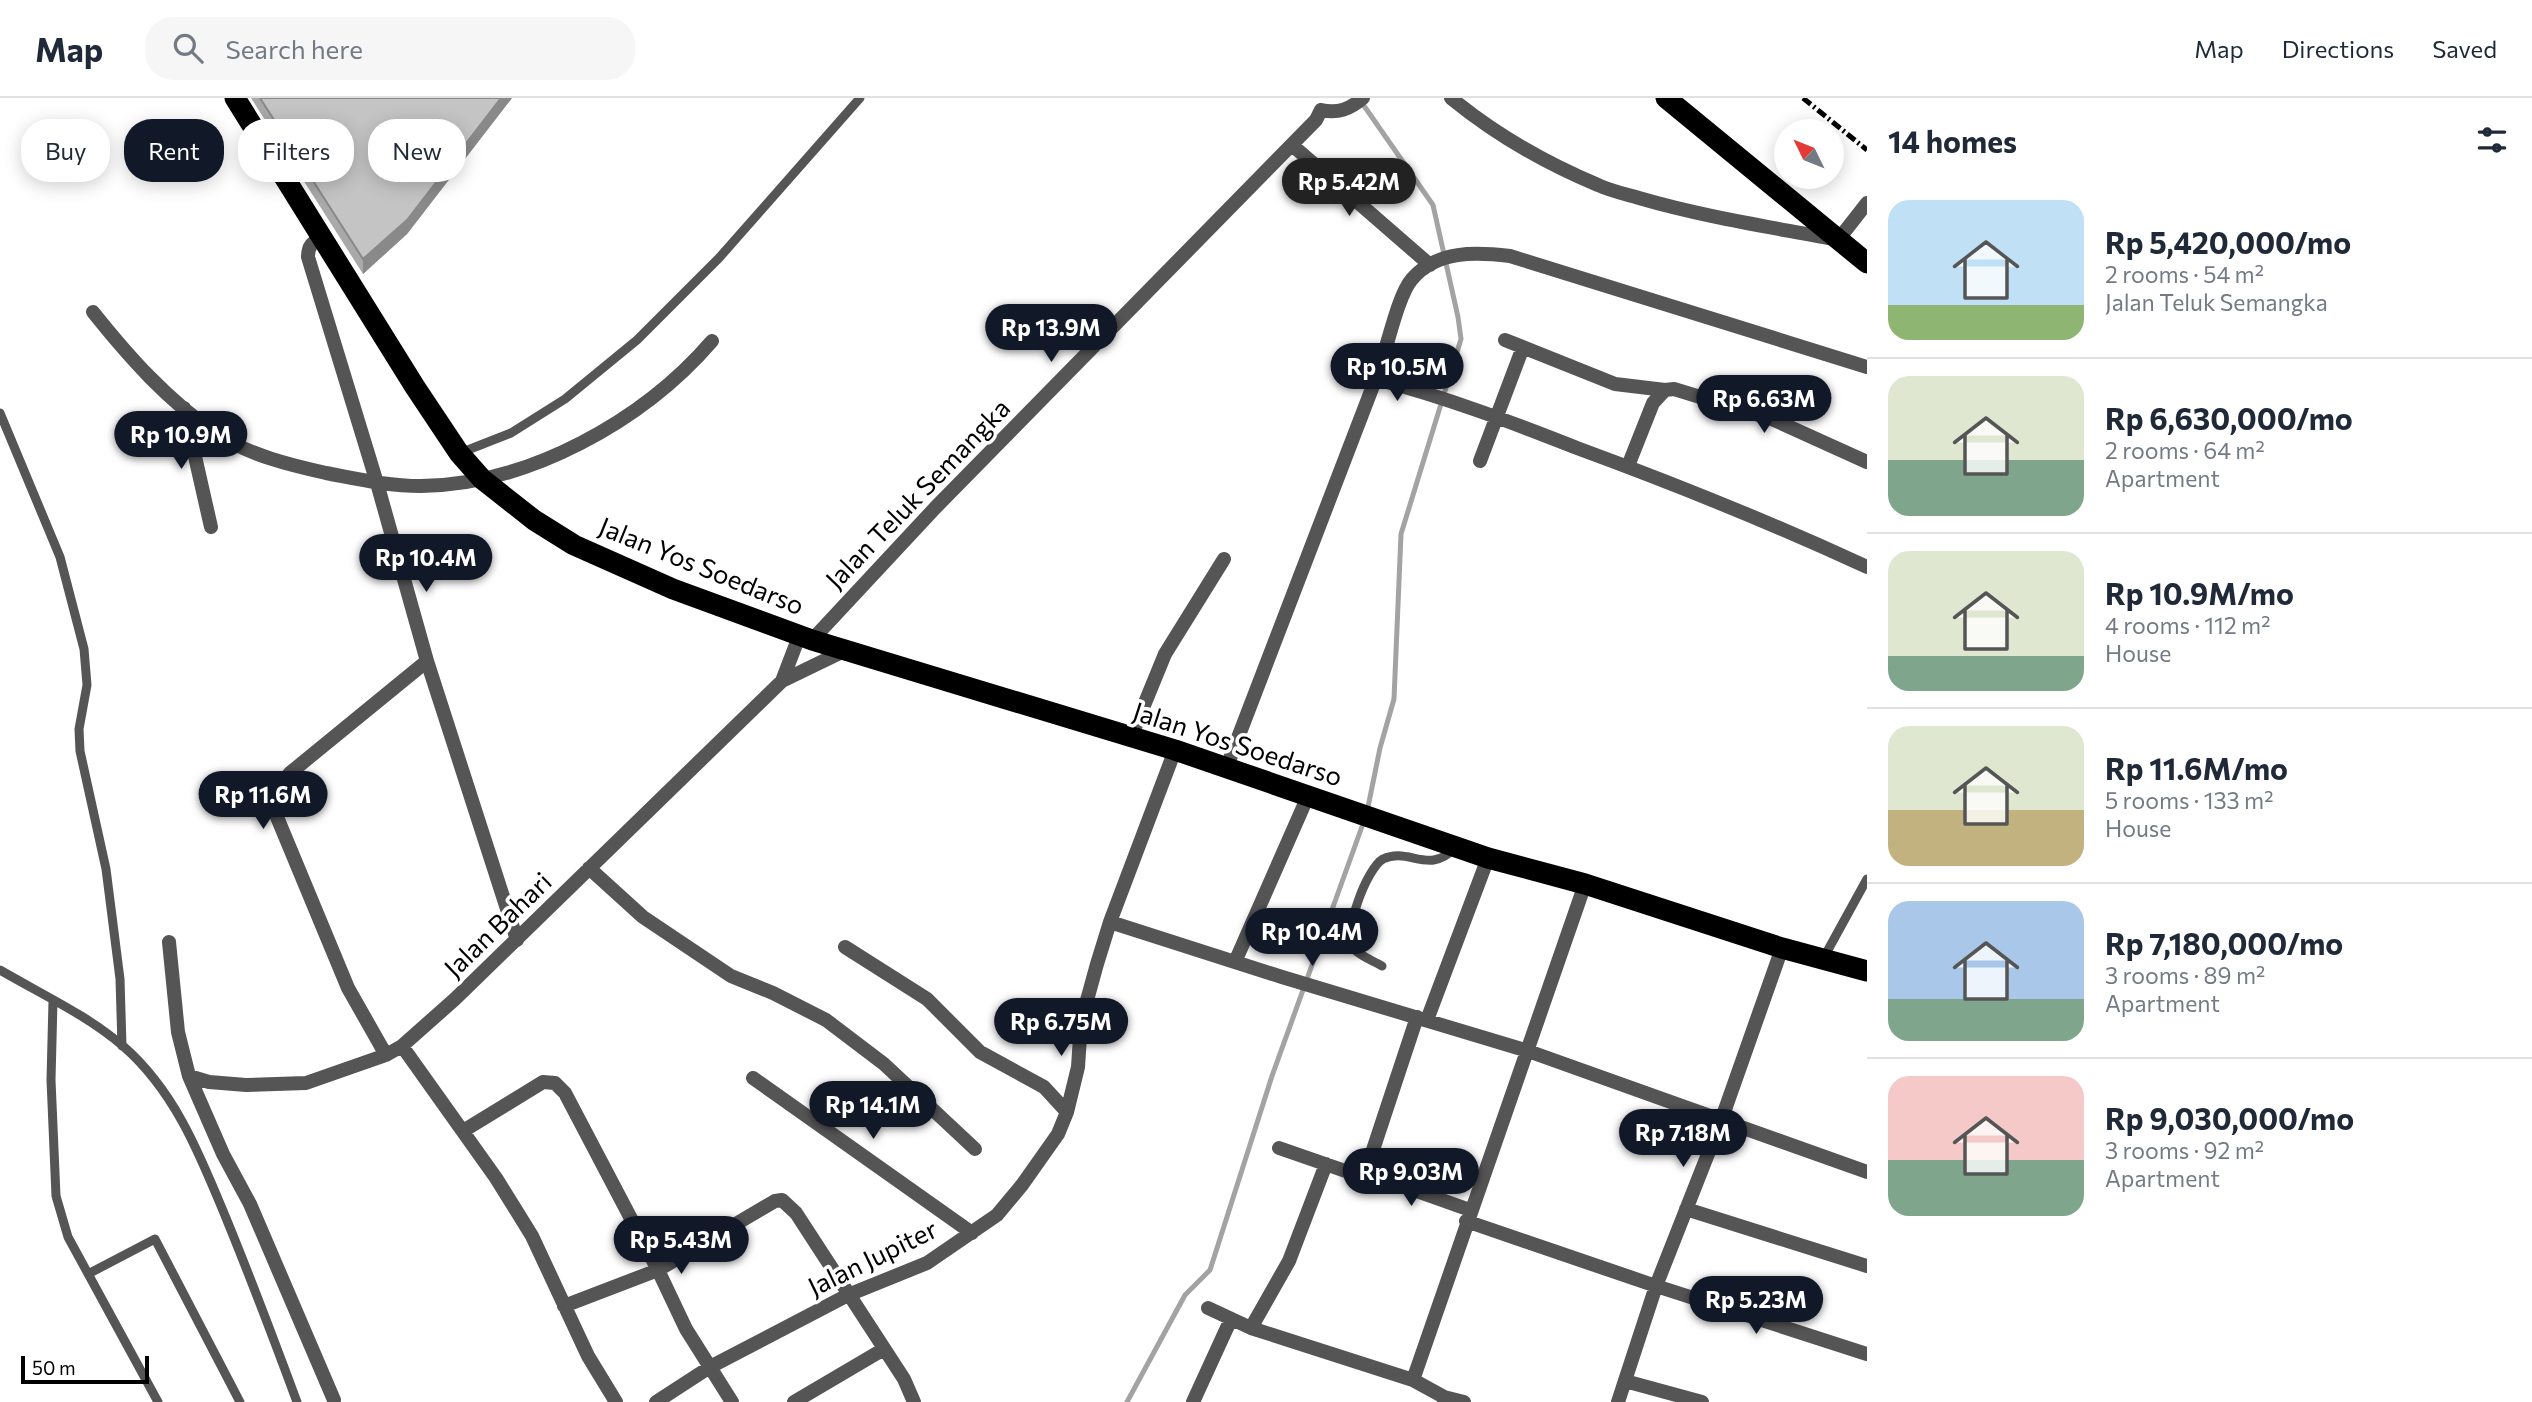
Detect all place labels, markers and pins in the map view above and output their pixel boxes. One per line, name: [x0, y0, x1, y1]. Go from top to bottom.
pin: Rp 5.42M: [1277, 158, 1421, 218]
pin: Rp 13.9M: [979, 304, 1123, 364]
pin: Rp 10.5M: [1325, 344, 1469, 403]
pin: Rp 6.63M: [1692, 376, 1836, 435]
pin: Rp 10.9M: [109, 412, 253, 471]
pin: Rp 10.4M: [354, 534, 498, 594]
pin: Rp 11.6M: [191, 772, 335, 831]
pin: Rp 10.4M: [1240, 908, 1384, 968]
pin: Rp 6.75M: [989, 998, 1133, 1058]
pin: Rp 14.1M: [801, 1082, 945, 1141]
pin: Rp 7.18M: [1611, 1110, 1755, 1169]
pin: Rp 9.03M: [1339, 1148, 1483, 1208]
pin: Rp 5.43M: [609, 1216, 753, 1276]
pin: Rp 5.23M: [1684, 1276, 1828, 1336]

